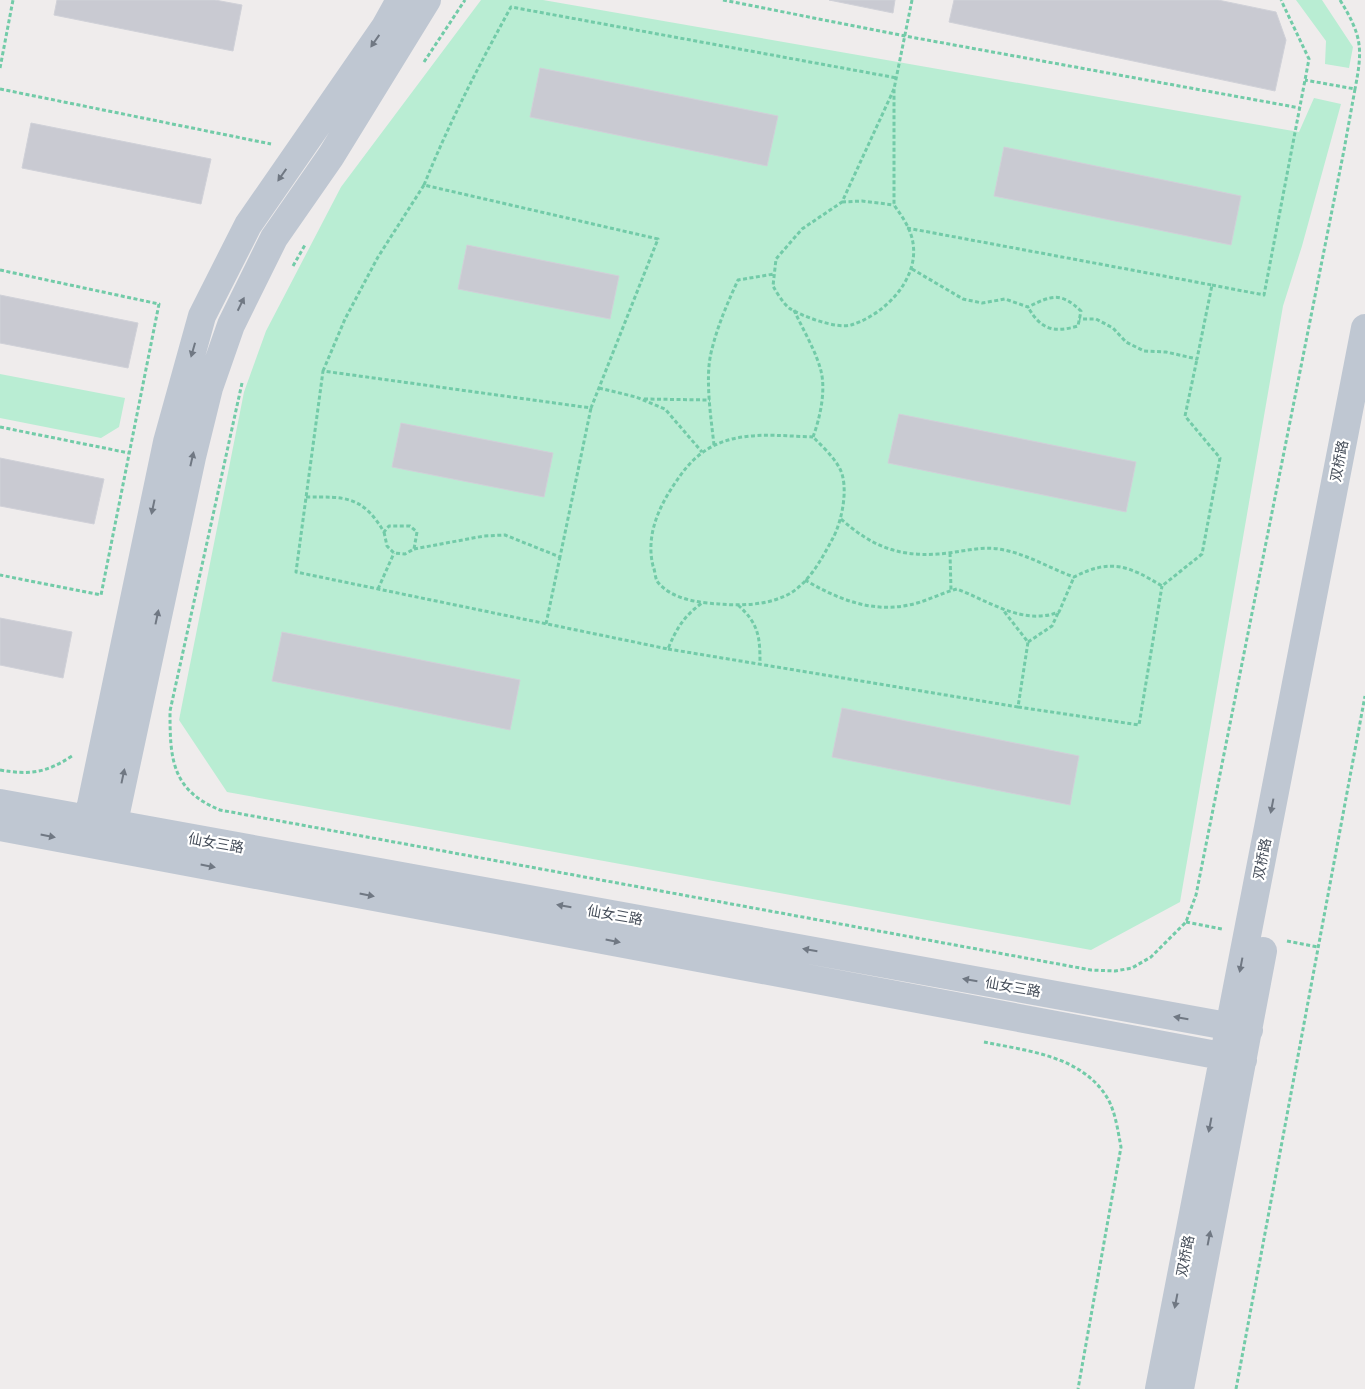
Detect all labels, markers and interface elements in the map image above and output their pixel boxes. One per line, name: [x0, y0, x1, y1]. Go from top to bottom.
one-way arrow: [370, 35, 379, 48]
one-way arrow: [277, 168, 287, 182]
one-way arrow: [238, 297, 246, 311]
one-way arrow: [189, 342, 197, 358]
street label: 双桥路: [1326, 439, 1351, 483]
one-way arrow: [188, 451, 196, 466]
one-way arrow: [149, 500, 157, 516]
one-way arrow: [154, 609, 162, 625]
one-way arrow: [120, 768, 128, 784]
one-way arrow: [1268, 798, 1276, 814]
street label: 仙女三路: [187, 829, 245, 856]
one-way arrow: [40, 832, 56, 840]
street label: 双桥路: [1249, 837, 1274, 881]
one-way arrow: [200, 862, 216, 870]
one-way arrow: [360, 892, 376, 900]
one-way arrow: [555, 901, 571, 909]
street label: 仙女三路: [586, 901, 644, 928]
one-way arrow: [606, 938, 622, 946]
one-way arrow: [801, 946, 817, 954]
one-way arrow: [1237, 957, 1245, 973]
street label: 仙女三路: [984, 973, 1042, 1000]
one-way arrow: [961, 975, 977, 983]
one-way arrow: [1173, 1013, 1189, 1021]
one-way arrow: [1206, 1117, 1214, 1132]
one-way arrow: [1205, 1230, 1213, 1246]
street label: 双桥路: [1172, 1234, 1197, 1278]
one-way arrow: [1172, 1294, 1180, 1309]

